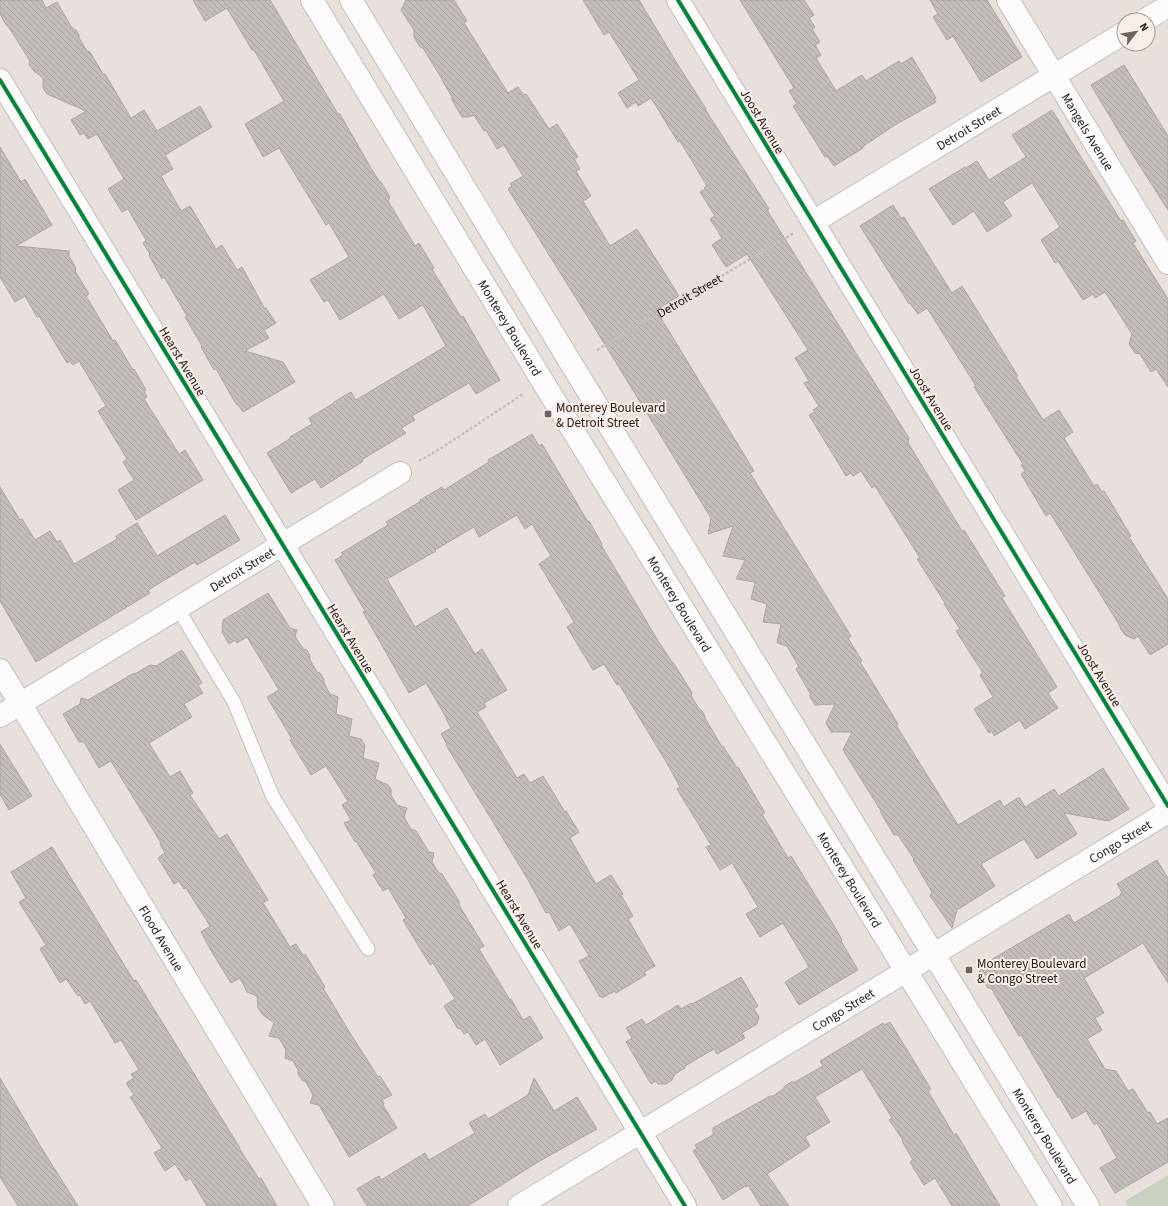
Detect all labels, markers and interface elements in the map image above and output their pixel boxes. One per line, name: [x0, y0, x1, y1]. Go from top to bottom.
north arrow: [1116, 12, 1156, 52]
text: N: [1136, 20, 1152, 34]
street label: Joost Avenue: [736, 86, 789, 157]
street label: Mangels Avenue: [1057, 90, 1118, 174]
street label: Detroit Street: [933, 101, 1005, 155]
street label: Detroit Street: [654, 270, 726, 323]
street label: Monterey Boulevard: [473, 277, 545, 380]
street label: Hearst Avenue: [154, 323, 210, 400]
street label: Joost Avenue: [905, 363, 958, 434]
place label: Monterey Boulevard & Detroit Street: [556, 399, 665, 432]
marker: Monterey Boulevard & Detroit Street: [543, 409, 553, 419]
street label: Detroit Street: [207, 543, 279, 597]
street label: Monterey Boulevard: [643, 553, 715, 656]
street label: Hearst Avenue: [322, 600, 378, 677]
street label: Joost Avenue: [1073, 639, 1126, 710]
street label: Congo Street: [1086, 816, 1156, 868]
street label: Monterey Boulevard: [813, 829, 885, 931]
street label: Hearst Avenue: [491, 876, 547, 953]
street label: Flood Avenue: [134, 902, 187, 975]
place label: Monterey Boulevard & Congo Street: [977, 955, 1086, 988]
marker: Monterey Boulevard & Congo Street: [964, 965, 974, 975]
street label: Congo Street: [809, 984, 879, 1036]
street label: Monterey Boulevard: [1008, 1085, 1080, 1188]

